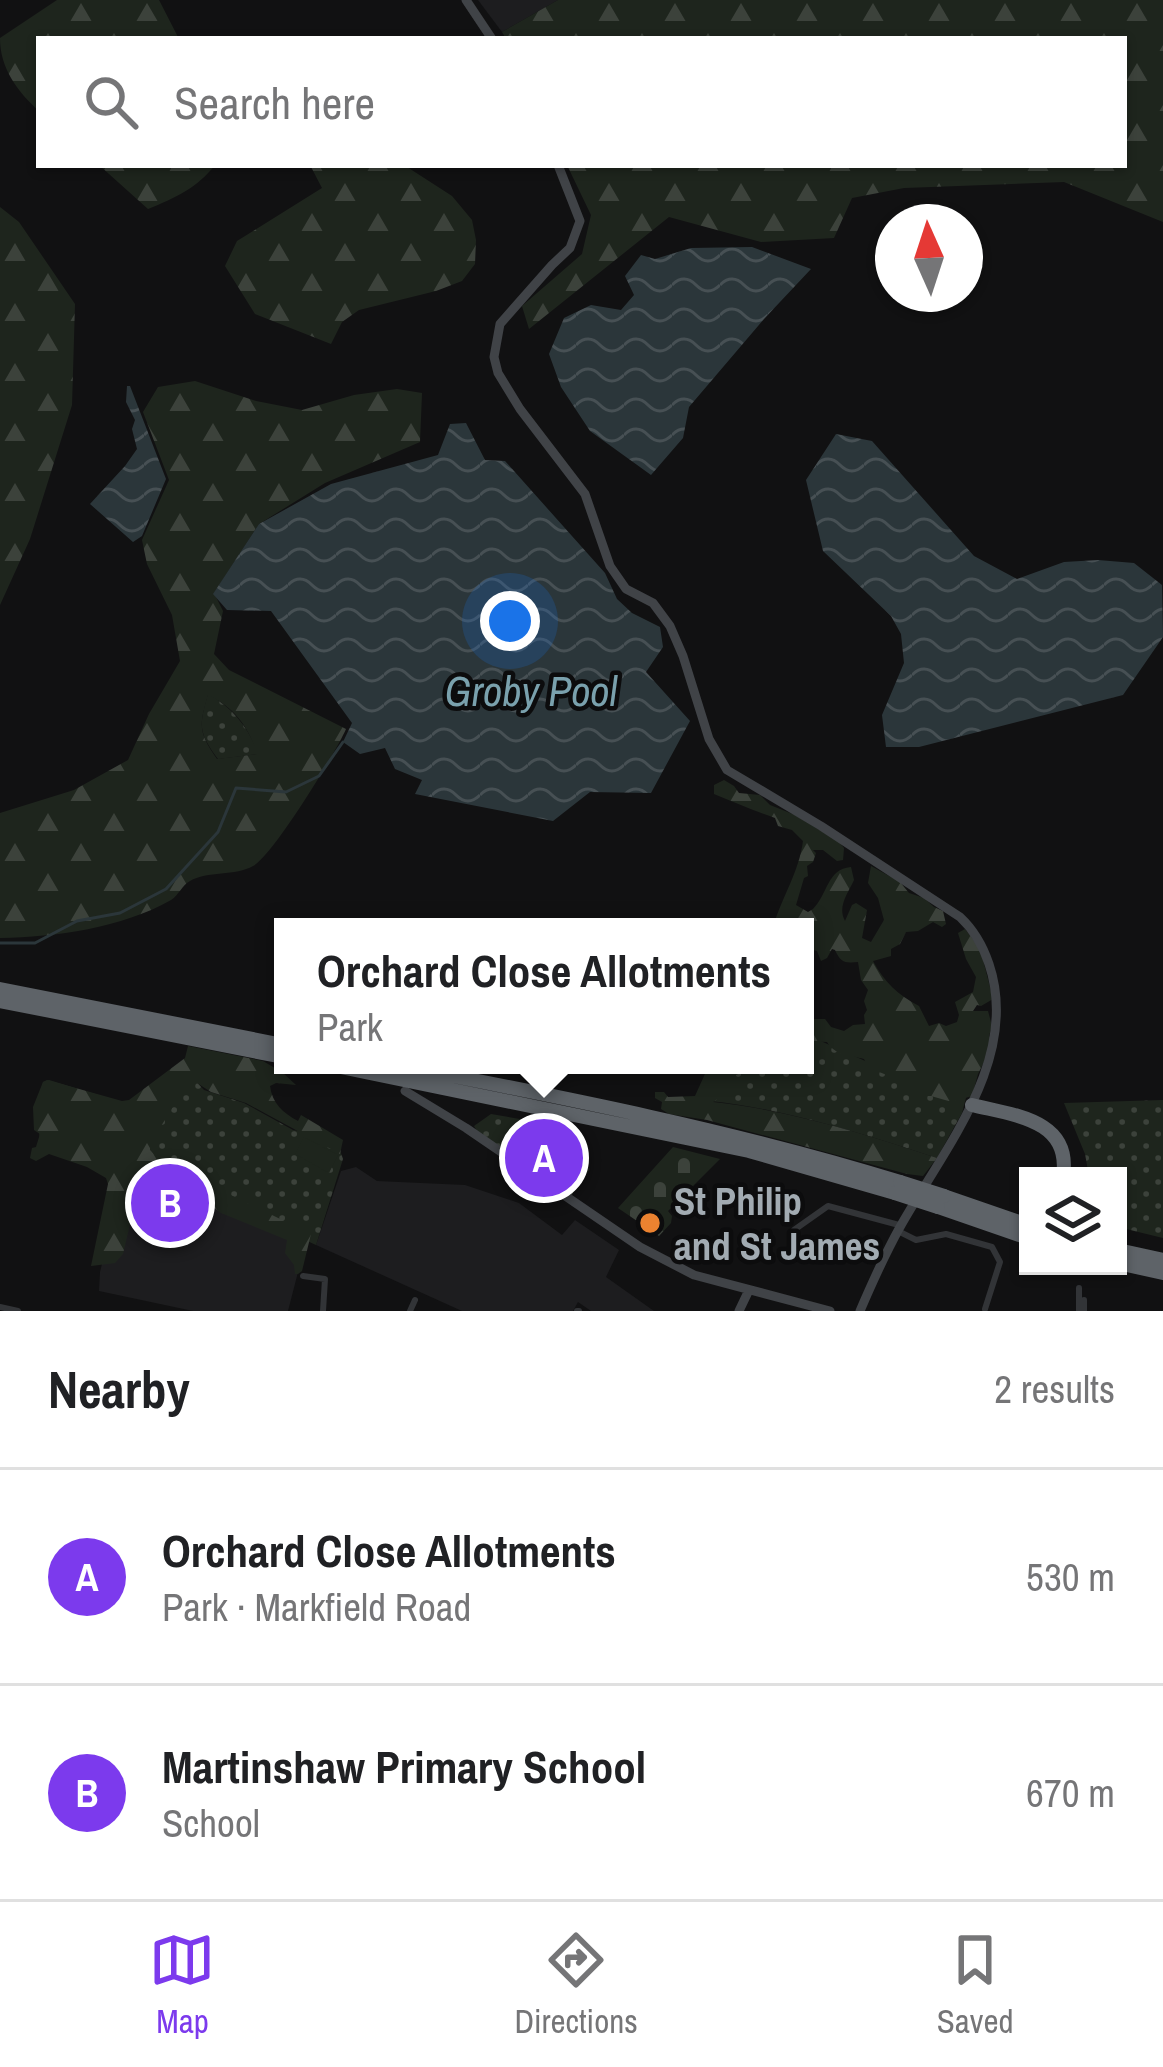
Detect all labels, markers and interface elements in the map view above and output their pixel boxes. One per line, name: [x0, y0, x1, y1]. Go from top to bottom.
search box: [36, 36, 1127, 168]
icon: search: [78, 69, 144, 135]
text: Search here: [174, 72, 375, 133]
north arrow: [875, 204, 983, 312]
your location: [480, 591, 540, 651]
water label: Groby Pool: [445, 663, 618, 719]
popup: [274, 918, 814, 1074]
text: Orchard Close Allotments: [317, 940, 771, 1001]
text: Park: [317, 1001, 383, 1053]
pin: A: [505, 1113, 583, 1203]
pin: B: [131, 1158, 209, 1248]
map controls: [1019, 1167, 1127, 1275]
button: layers: [1019, 1167, 1127, 1275]
place label: St Philip and St James: [674, 1175, 880, 1272]
marker: St Philip and St James: [637, 1210, 663, 1236]
text: Nearby: [48, 1355, 190, 1424]
text: 2 results: [994, 1363, 1115, 1415]
text: Orchard Close Allotments: [162, 1520, 616, 1581]
text: A: [75, 1551, 99, 1603]
text: 530 m: [1026, 1551, 1115, 1603]
text: Park · Markfield Road: [162, 1581, 471, 1633]
text: Martinshaw Primary School: [162, 1736, 646, 1797]
text: B: [75, 1767, 99, 1819]
text: 670 m: [1026, 1767, 1115, 1819]
text: School: [162, 1797, 260, 1849]
tab: Map: [149, 1927, 215, 2043]
tab: Directions: [514, 1927, 638, 2043]
tab: Saved: [937, 1927, 1013, 2043]

